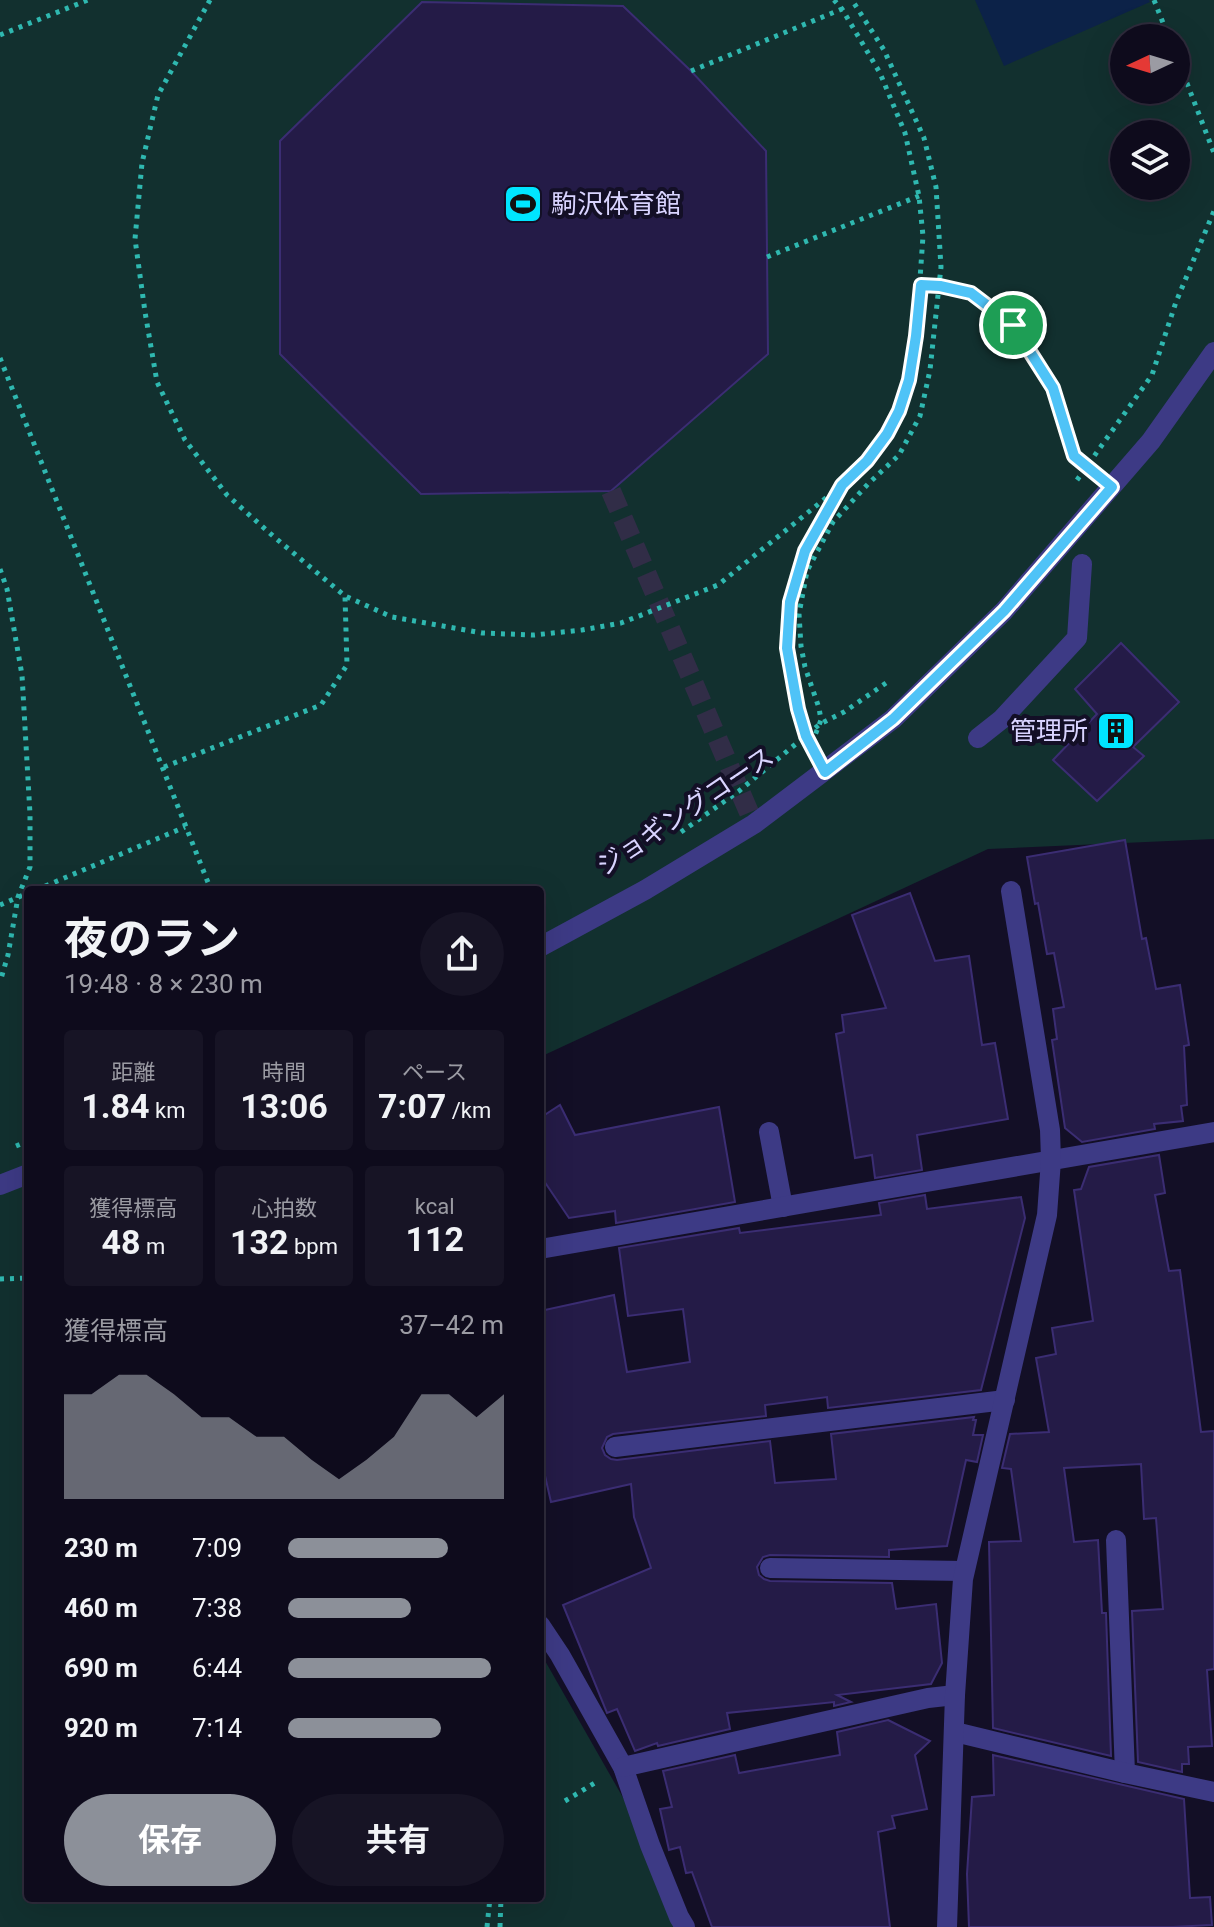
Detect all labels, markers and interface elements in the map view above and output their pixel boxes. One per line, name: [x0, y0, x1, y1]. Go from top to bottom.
north arrow: [1110, 24, 1190, 104]
map controls: [1110, 24, 1190, 200]
button: layers: [1110, 120, 1190, 200]
sports icon: 駒沢体育館: [502, 183, 544, 225]
place label: 駒沢体育館: [551, 189, 681, 219]
pin: [979, 291, 1047, 359]
icon: arrive: [991, 303, 1035, 347]
building icon: 管理所: [1095, 710, 1137, 752]
place label: 管理所: [1010, 716, 1088, 746]
street label: ジョギングコース: [591, 741, 779, 881]
button: share: [420, 912, 504, 996]
text: 夜のラン: [64, 913, 240, 965]
text: 19:48 · 8 × 230 m: [64, 969, 263, 999]
text: 距離: [111, 1060, 155, 1085]
text: 時間: [262, 1060, 306, 1085]
text: ペース: [402, 1060, 467, 1085]
text: 1.84: [81, 1086, 150, 1126]
text: 13:06: [240, 1086, 328, 1126]
text: 7:07: [378, 1086, 446, 1126]
text: km: [150, 1098, 185, 1123]
text: /km: [446, 1098, 491, 1123]
text: kcal: [415, 1194, 455, 1219]
text: 獲得標高: [89, 1196, 177, 1221]
text: 心拍数: [251, 1196, 317, 1221]
text: 112: [405, 1219, 464, 1259]
text: 48: [101, 1222, 140, 1262]
text: 132: [230, 1222, 289, 1262]
text: m: [140, 1234, 165, 1259]
text: bpm: [289, 1234, 338, 1259]
text: 37–42 m: [399, 1310, 504, 1340]
text: 獲得標高: [64, 1316, 168, 1346]
text: 230 m: [64, 1533, 138, 1563]
text: 7:09: [192, 1533, 242, 1563]
text: 460 m: [64, 1593, 138, 1623]
text: 7:38: [192, 1593, 242, 1623]
text: 690 m: [64, 1653, 138, 1683]
text: 6:44: [192, 1653, 242, 1683]
text: 920 m: [64, 1713, 138, 1743]
text: 7:14: [192, 1713, 242, 1743]
button: 保存: [64, 1794, 276, 1886]
button: 共有: [292, 1794, 504, 1886]

